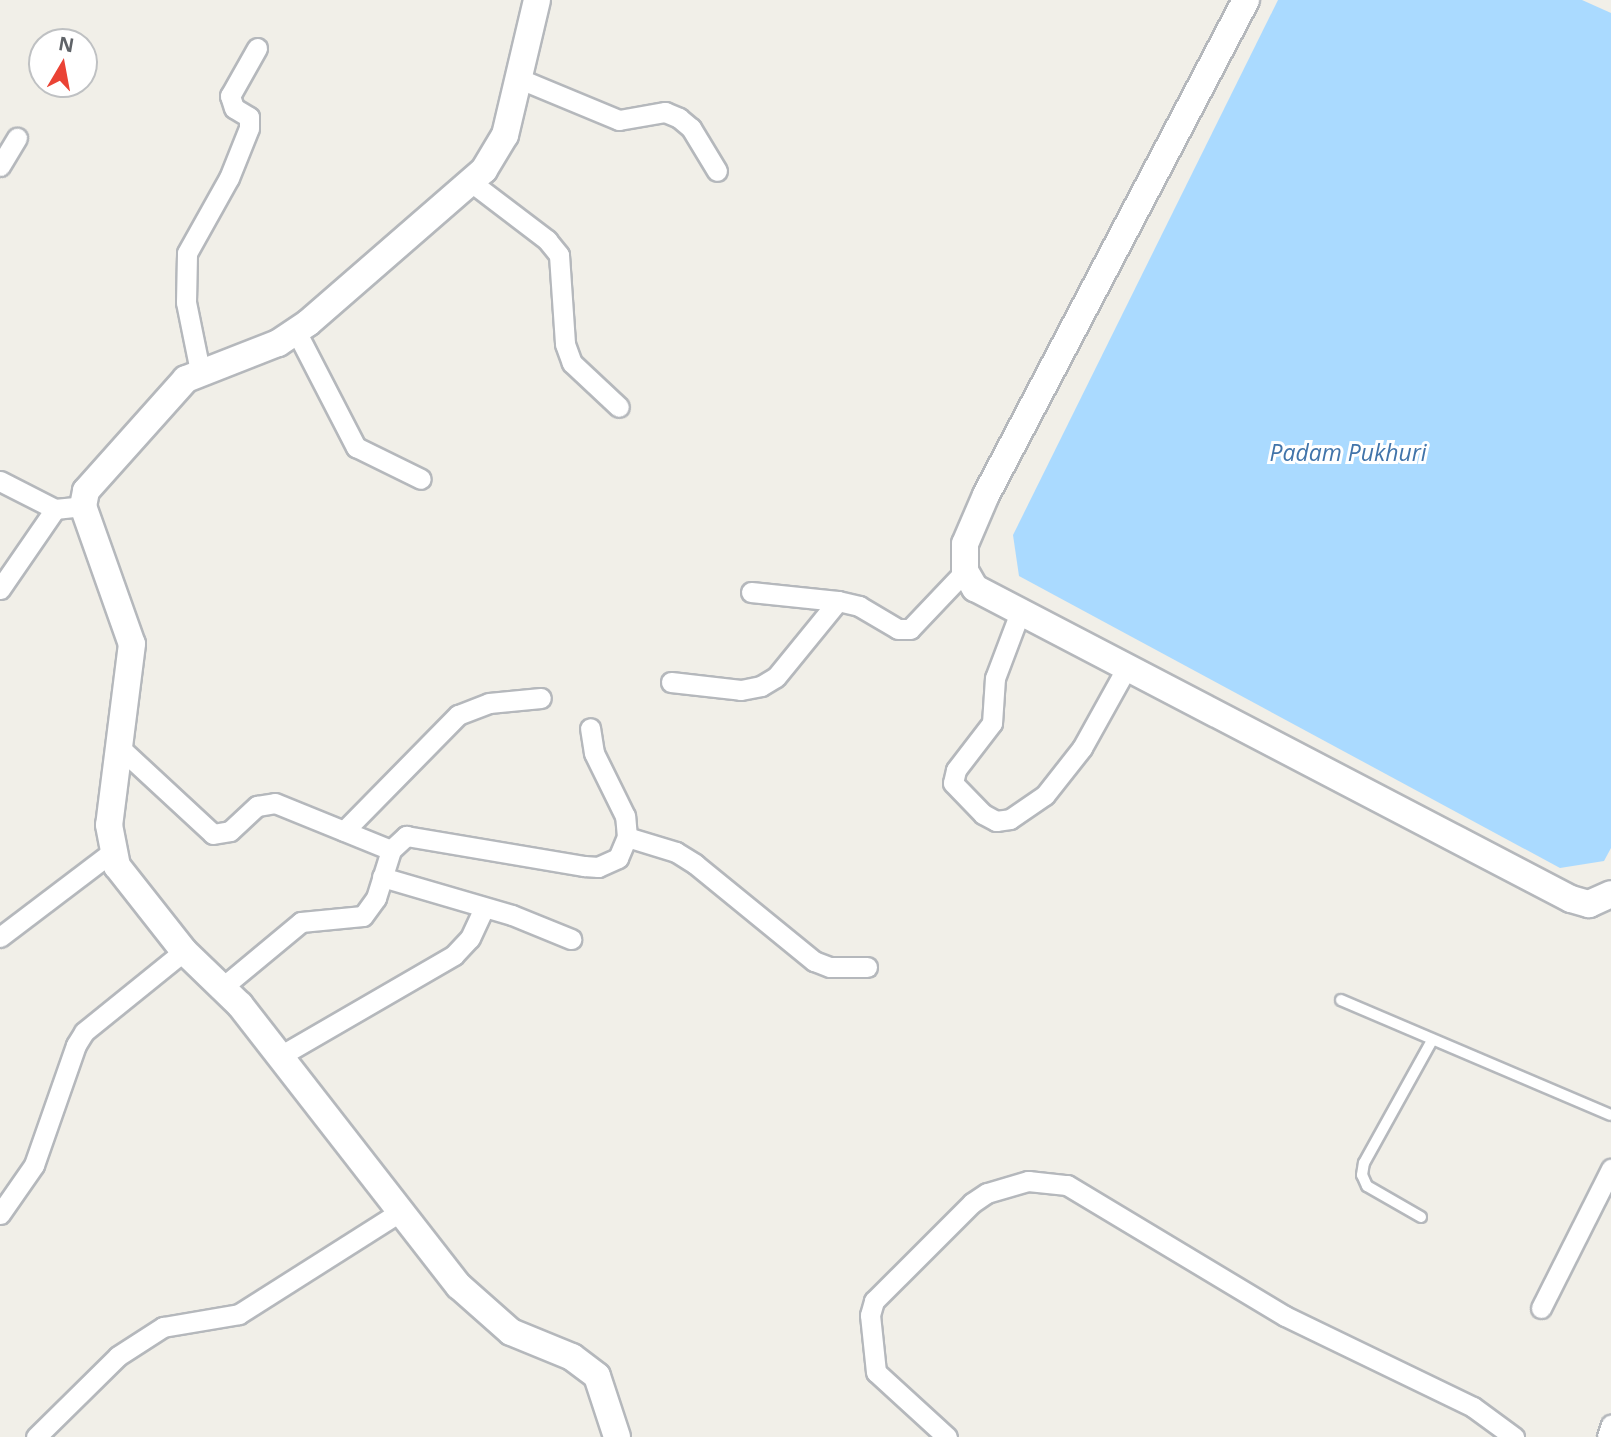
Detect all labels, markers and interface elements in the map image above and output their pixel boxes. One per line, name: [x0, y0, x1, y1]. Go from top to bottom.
north arrow: [28, 28, 98, 98]
text: N: [56, 30, 76, 58]
water label: Padam Pukhuri: [1269, 438, 1427, 466]

